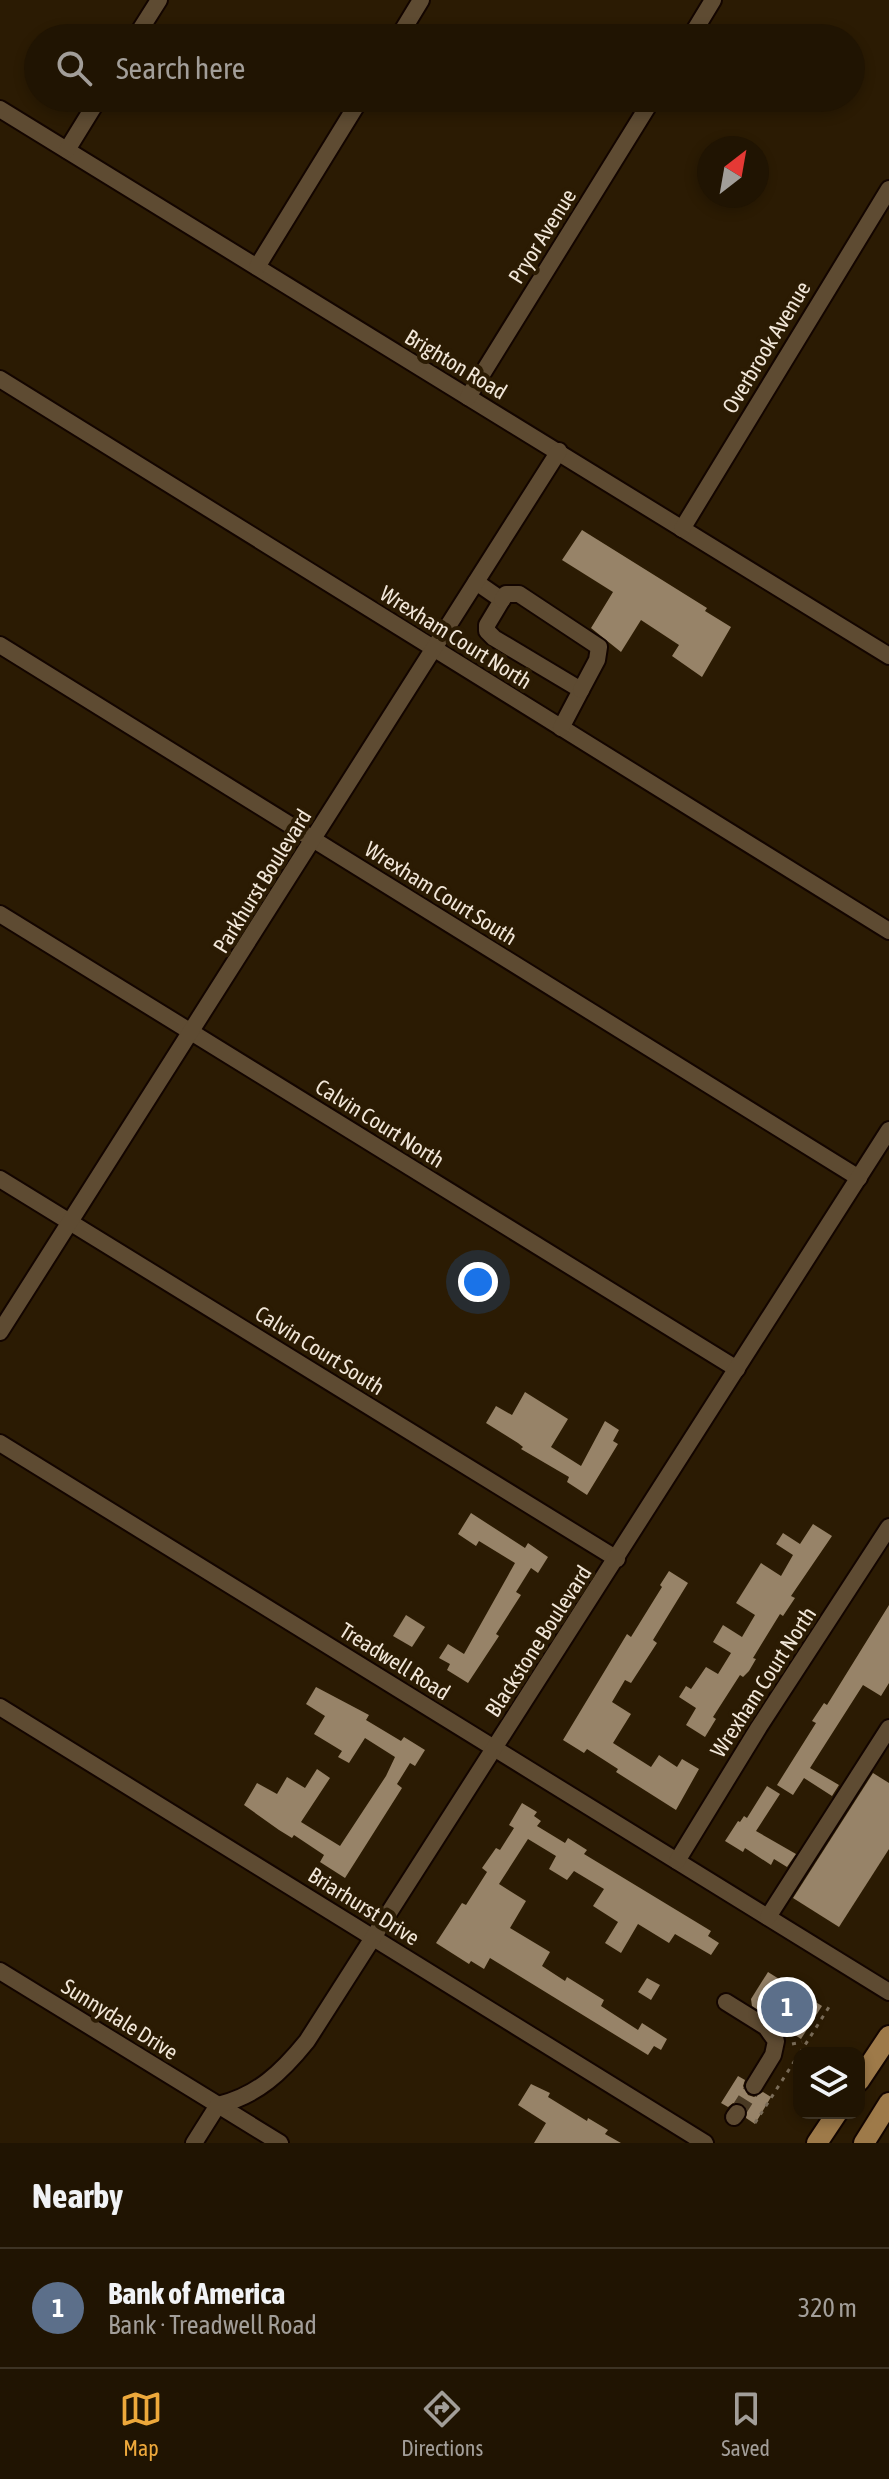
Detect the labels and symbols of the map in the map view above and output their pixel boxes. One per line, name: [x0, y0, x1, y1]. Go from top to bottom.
north arrow: [697, 136, 769, 208]
street label: Pryor Avenue: [503, 184, 581, 288]
street label: Overbrook Avenue: [716, 276, 816, 418]
street label: Brighton Road: [400, 323, 512, 405]
street label: Wrexham Court North: [375, 580, 537, 694]
street label: Parkhurst Boulevard: [207, 804, 317, 958]
street label: Wrexham Court South: [360, 836, 522, 950]
street label: Calvin Court North: [311, 1073, 449, 1173]
your location: [458, 1262, 498, 1302]
street label: Calvin Court South: [251, 1300, 389, 1400]
street label: Blackstone Boulevard: [479, 1561, 597, 1721]
street label: Wrexham Court North: [705, 1602, 821, 1762]
street label: Treadwell Road: [335, 1617, 455, 1705]
street label: Briarhurst Drive: [304, 1862, 424, 1950]
street label: Sunnydale Drive: [57, 1973, 183, 2065]
pin: 1: [761, 1977, 813, 2037]

